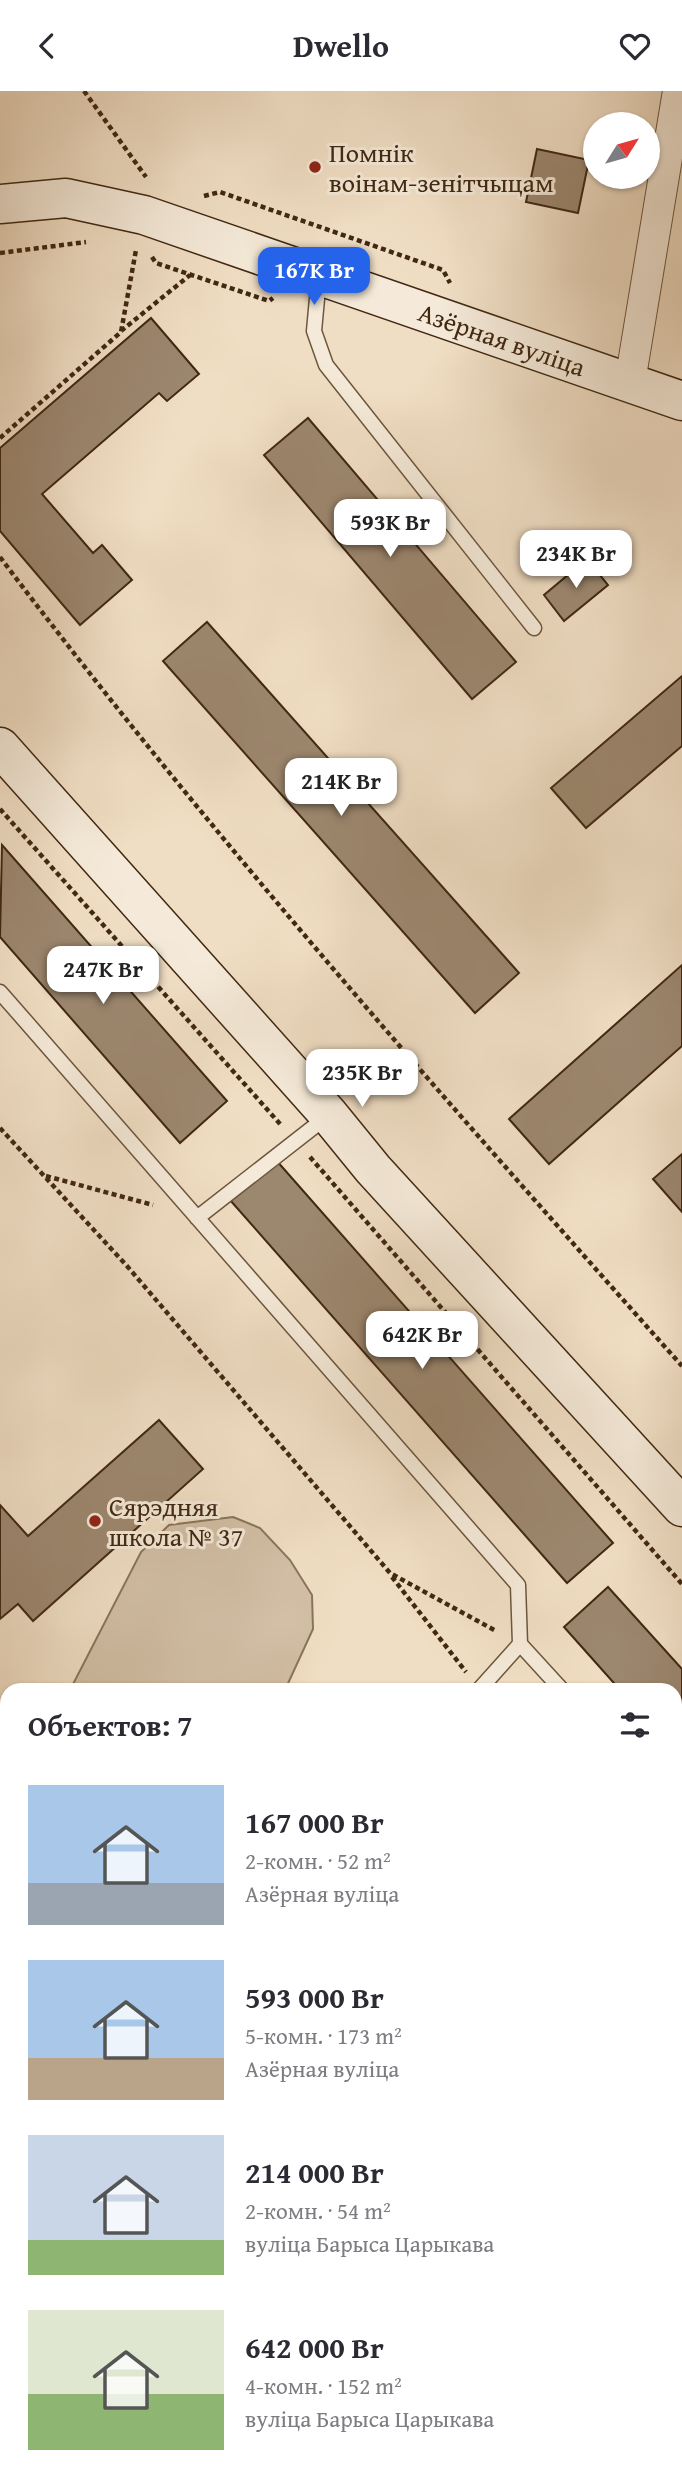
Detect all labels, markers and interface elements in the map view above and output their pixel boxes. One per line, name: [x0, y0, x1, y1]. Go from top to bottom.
text: Dwello: [293, 22, 389, 69]
icon: back: [28, 27, 66, 65]
icon: heart: [616, 27, 654, 65]
north arrow: [583, 112, 660, 189]
map controls: [583, 112, 660, 189]
place label: Помнік воінам-зенітчыцам: [329, 133, 554, 202]
marker: Помнік воінам-зенітчыцам: [307, 159, 323, 175]
pin: 167K Br: [249, 247, 379, 307]
text: 167K Br: [274, 253, 354, 286]
street label: Азёрная вуліца: [413, 292, 591, 386]
pin: 593K Br: [325, 499, 455, 559]
text: 593K Br: [350, 505, 430, 538]
pin: 234K Br: [511, 531, 641, 590]
text: 234K Br: [536, 536, 616, 569]
pin: 214K Br: [276, 759, 406, 818]
text: 214K Br: [301, 764, 381, 797]
pin: 247K Br: [38, 947, 168, 1006]
text: 247K Br: [63, 952, 143, 985]
pin: 235K Br: [297, 1049, 427, 1109]
text: 235K Br: [322, 1055, 402, 1088]
pin: 642K Br: [357, 1311, 487, 1371]
text: 642K Br: [382, 1317, 462, 1350]
place label: Сярэдняя школа № 37: [109, 1487, 243, 1556]
marker: Сярэдняя школа № 37: [87, 1513, 103, 1529]
text: Объектов: 7: [28, 1703, 192, 1747]
icon: filters: [616, 1706, 654, 1744]
text: 167 000 Br: [245, 1800, 384, 1844]
icon: home: [84, 1813, 168, 1897]
text: 2-комн. · 52 m²: [245, 1844, 391, 1877]
text: Азёрная вуліца: [245, 1877, 399, 1910]
text: 593 000 Br: [245, 1975, 384, 2019]
icon: home: [84, 1988, 168, 2072]
text: 5-комн. · 173 m²: [245, 2019, 402, 2052]
text: Азёрная вуліца: [245, 2052, 399, 2085]
text: 214 000 Br: [245, 2150, 384, 2194]
icon: home: [84, 2163, 168, 2247]
text: 2-комн. · 54 m²: [245, 2194, 391, 2227]
text: вуліца Барыса Царыкава: [245, 2227, 494, 2260]
text: 642 000 Br: [245, 2325, 384, 2369]
icon: home: [84, 2338, 168, 2422]
text: 4-комн. · 152 m²: [245, 2369, 402, 2402]
text: вуліца Барыса Царыкава: [245, 2402, 494, 2435]

